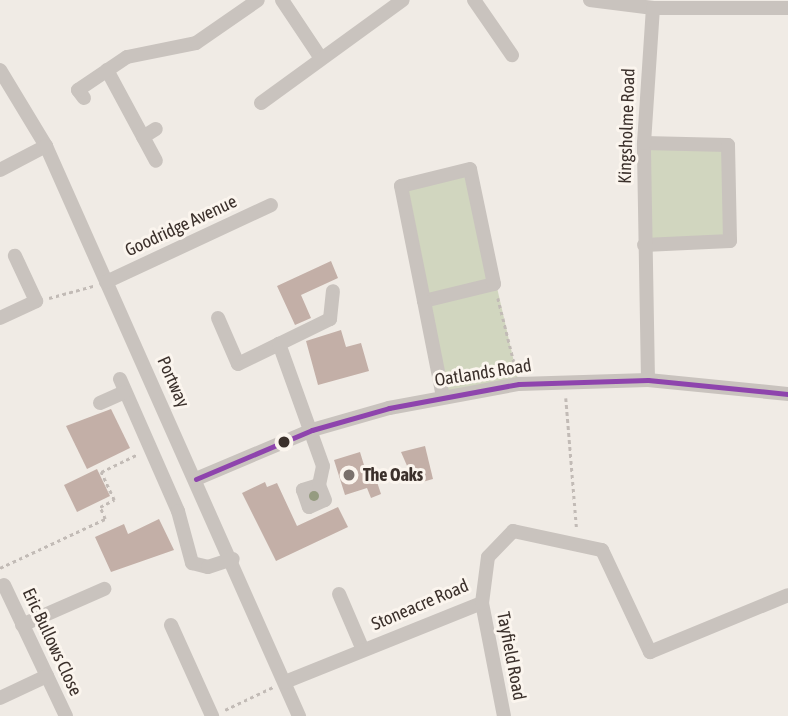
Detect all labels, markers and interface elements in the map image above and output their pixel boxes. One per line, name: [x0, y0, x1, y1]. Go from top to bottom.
street label: Kingsholme Road: [614, 68, 640, 184]
street label: Goodridge Avenue: [122, 191, 240, 261]
street label: Portway: [152, 353, 194, 411]
street label: Oatlands Road: [433, 355, 533, 391]
unlabelled marker: [277, 435, 291, 449]
place label: The Oaks: [363, 464, 423, 486]
marker: The Oaks: [341, 467, 357, 483]
street label: Stoneacre Road: [368, 575, 472, 635]
street label: Eric Bullows Close: [18, 585, 86, 699]
street label: Tayfield Road: [492, 610, 530, 702]

